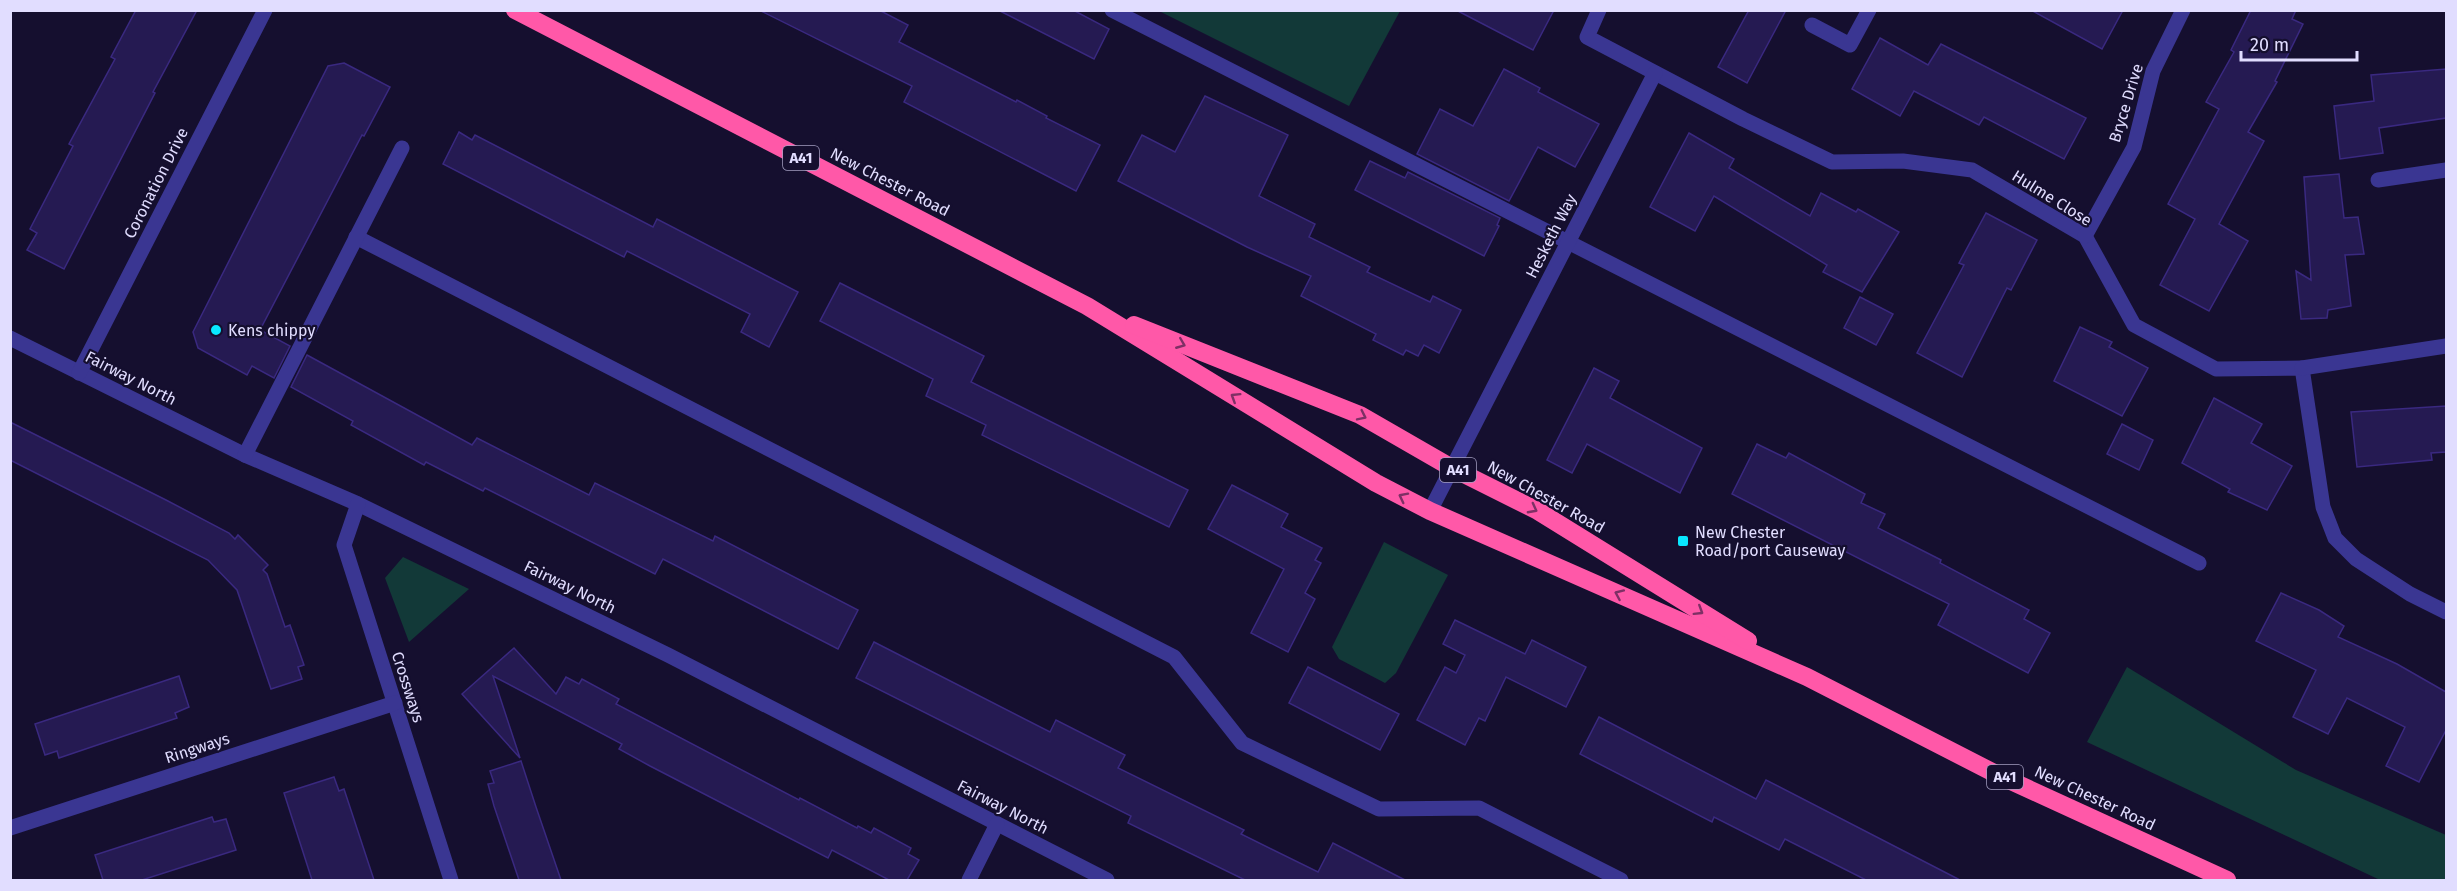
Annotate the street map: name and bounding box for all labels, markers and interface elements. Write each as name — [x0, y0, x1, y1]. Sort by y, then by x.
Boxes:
scale bar — [2241, 24, 2356, 62]
text: 20 m — [2250, 34, 2289, 56]
street label: Bryce Drive — [2105, 61, 2147, 145]
street label: Coronation Drive — [120, 124, 192, 242]
street label: New Chester Road — [827, 144, 953, 220]
road number: A41 — [783, 146, 819, 170]
street label: Hulme Close — [2009, 166, 2095, 230]
street label: Hesketh Way — [1522, 190, 1580, 281]
place label: Kens chippy — [228, 321, 315, 340]
marker: Kens chippy — [209, 323, 223, 337]
one-way arrow — [1175, 336, 1186, 349]
street label: Fairway North — [82, 347, 180, 409]
one-way arrow — [1231, 393, 1241, 405]
one-way arrow — [1355, 409, 1366, 421]
street label: New Chester Road — [1484, 457, 1608, 537]
road number: A41 — [1440, 458, 1476, 482]
one-way arrow — [1398, 493, 1409, 504]
one-way arrow — [1527, 502, 1537, 513]
place label: New Chester Road/port Causeway — [1695, 523, 1846, 560]
marker: New Chester Road/port Causeway — [1676, 534, 1690, 548]
street label: Fairway North — [521, 557, 619, 617]
one-way arrow — [1614, 589, 1625, 601]
one-way arrow — [1693, 603, 1703, 615]
street label: Crossways — [388, 649, 428, 725]
street label: Ringways — [162, 729, 232, 767]
street label: New Chester Road — [2031, 762, 2159, 834]
road number: A41 — [1987, 765, 2023, 789]
street label: Fairway North — [954, 776, 1052, 838]

